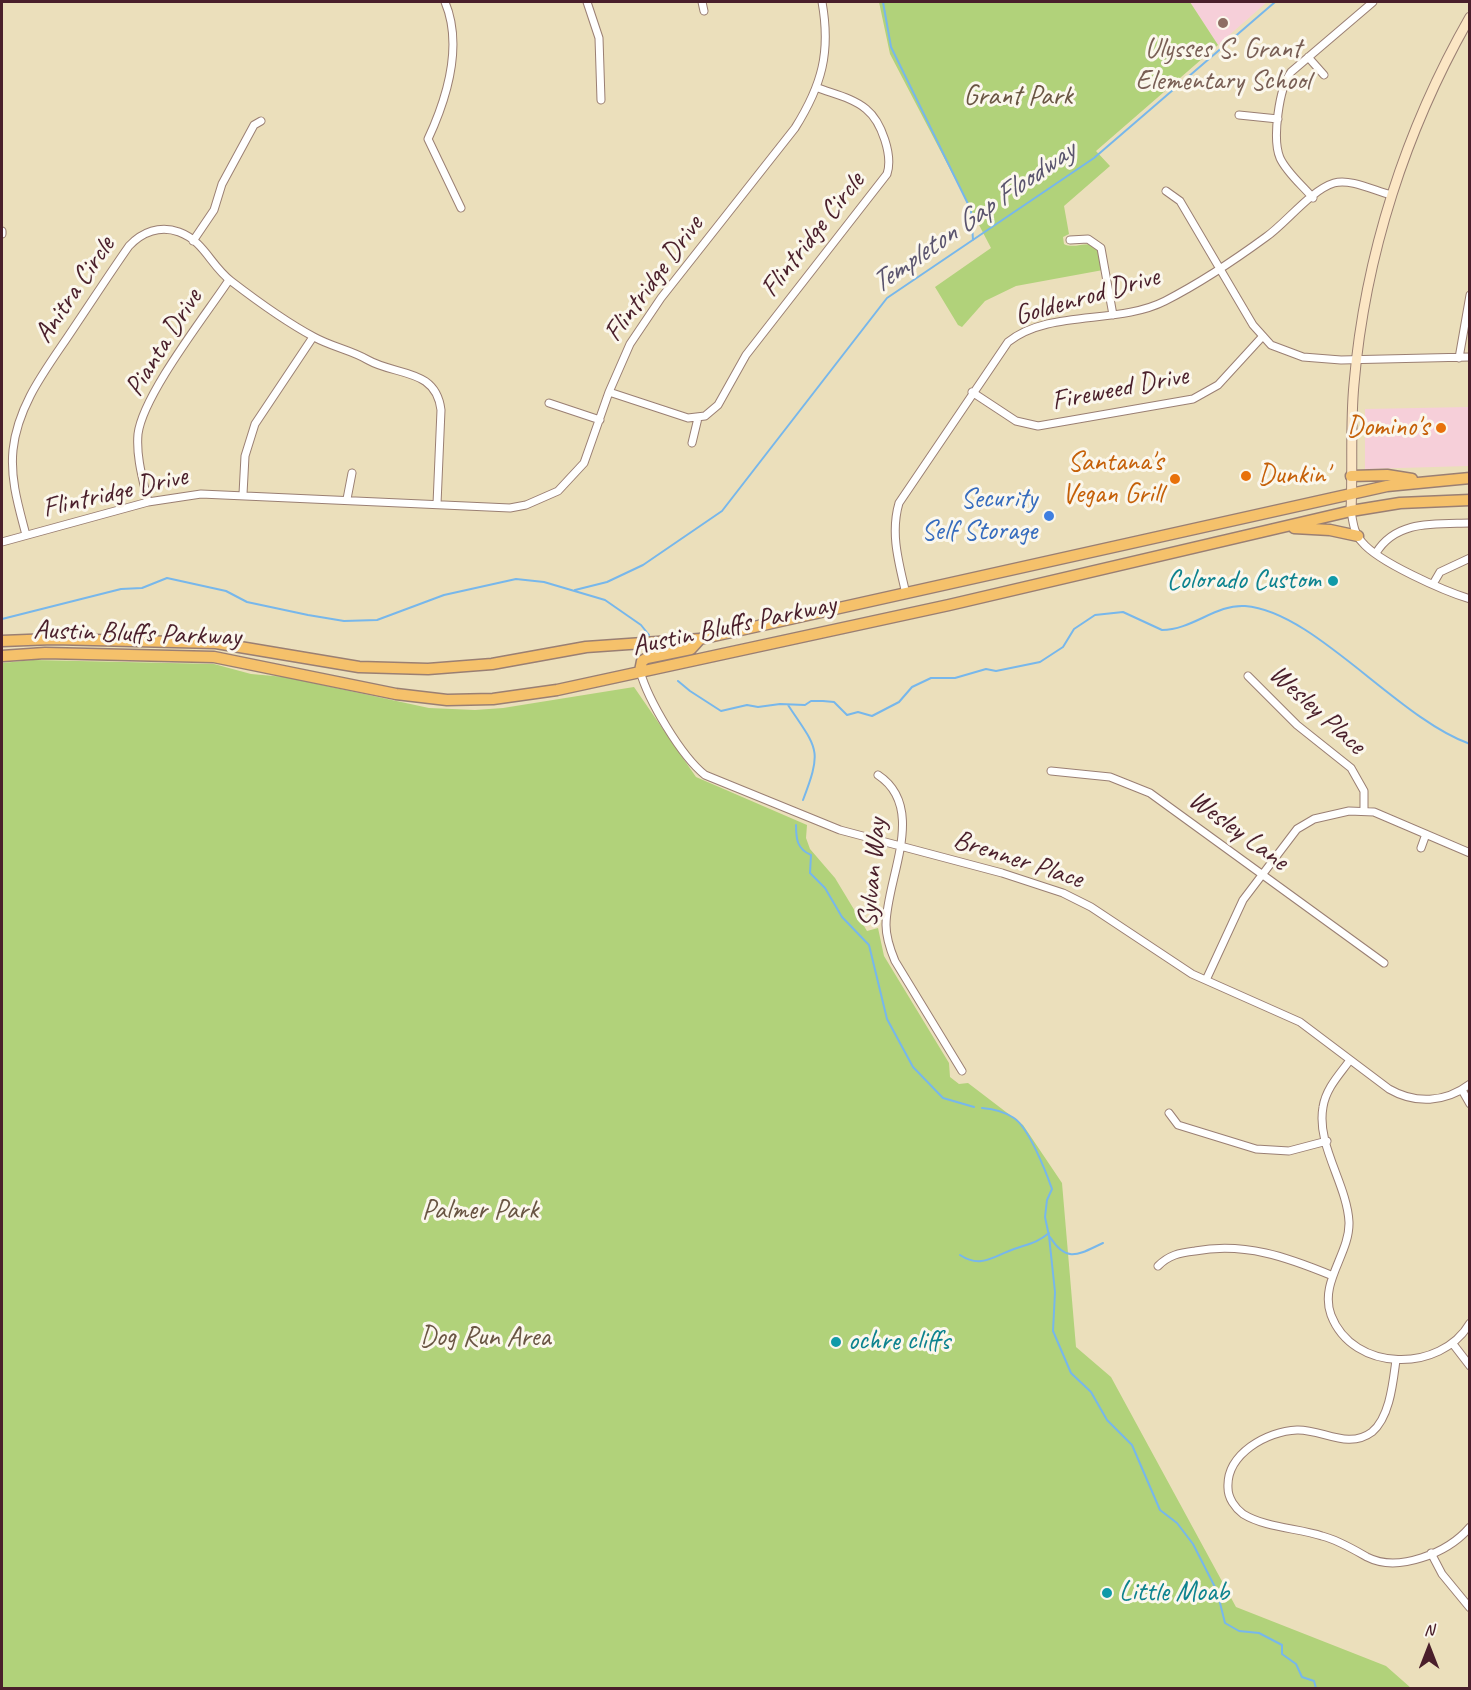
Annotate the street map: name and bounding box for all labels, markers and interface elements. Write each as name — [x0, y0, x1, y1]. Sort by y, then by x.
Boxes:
marker: Ulysses S. Grant Elementary School — [1216, 16, 1230, 30]
place label: Ulysses S. Grant Elementary School — [1136, 33, 1310, 99]
park label: Grant Park — [964, 80, 1072, 114]
water label: Templeton Gap Floodway — [864, 134, 1082, 302]
street label: Flintridge Circle — [754, 166, 872, 304]
street label: Flintridge Drive — [597, 209, 711, 349]
street label: Anitra Circle — [27, 230, 123, 350]
street label: Goldenrod Drive — [1011, 260, 1163, 334]
street label: Pianta Drive — [118, 283, 210, 403]
street label: Fireweed Drive — [1049, 359, 1191, 419]
place label: Domino's — [1346, 411, 1429, 445]
marker: Domino's — [1434, 421, 1448, 435]
place label: Santana's Vegan Grill — [1062, 446, 1163, 512]
place label: Dunkin' — [1258, 459, 1328, 493]
street label: Flintridge Drive — [39, 460, 191, 526]
marker: Dunkin' — [1239, 469, 1253, 483]
marker: Santana's Vegan Grill — [1168, 472, 1182, 486]
place label: Security Self Storage — [921, 483, 1037, 549]
marker: Security Self Storage — [1042, 509, 1056, 523]
place label: Colorado Custom — [1166, 564, 1321, 598]
marker: Colorado Custom — [1326, 574, 1340, 588]
street label: Austin Bluffs Parkway — [629, 588, 839, 664]
street label: Austin Bluffs Parkway — [33, 614, 241, 654]
street label: Wesley Place — [1262, 658, 1372, 762]
street label: Wesley Lane — [1182, 784, 1294, 878]
street label: Sylvan Way — [851, 817, 895, 929]
street label: Brenner Place — [949, 823, 1087, 897]
park label: Palmer Park — [422, 1194, 538, 1228]
park label: Dog Run Area — [419, 1321, 551, 1355]
place label: ochre cliffs — [848, 1325, 950, 1359]
marker: ochre cliffs — [829, 1335, 843, 1349]
place label: Little Moab — [1119, 1576, 1229, 1610]
marker: Little Moab — [1100, 1586, 1114, 1600]
north arrow — [1399, 1618, 1459, 1678]
text: N — [1424, 1620, 1434, 1640]

